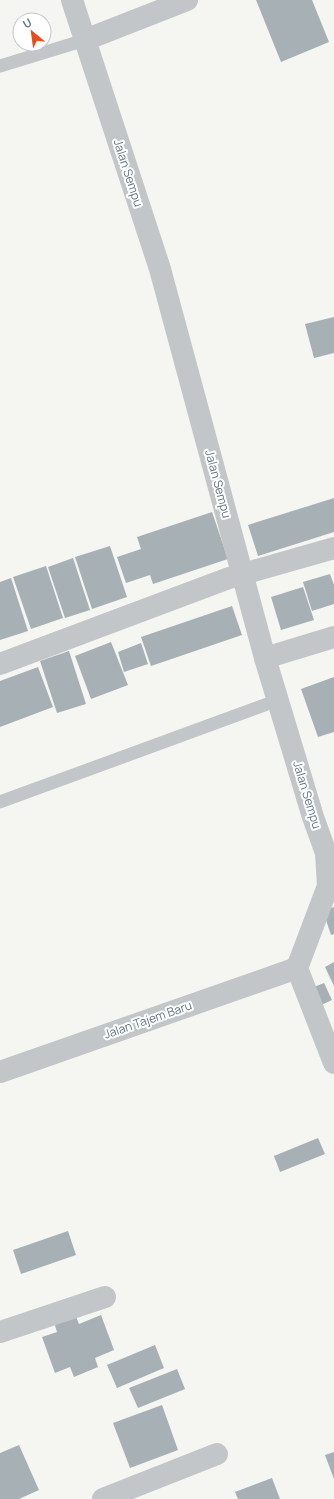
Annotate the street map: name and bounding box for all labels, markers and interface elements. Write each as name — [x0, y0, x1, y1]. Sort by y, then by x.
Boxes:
north arrow — [12, 12, 52, 52]
text: U — [20, 14, 34, 31]
street label: Jalan Sempu — [110, 137, 147, 209]
street label: Jalan Sempu — [201, 448, 236, 520]
street label: Jalan Sempu — [289, 759, 326, 831]
street label: Jalan Tajem Baru — [102, 996, 194, 1043]

